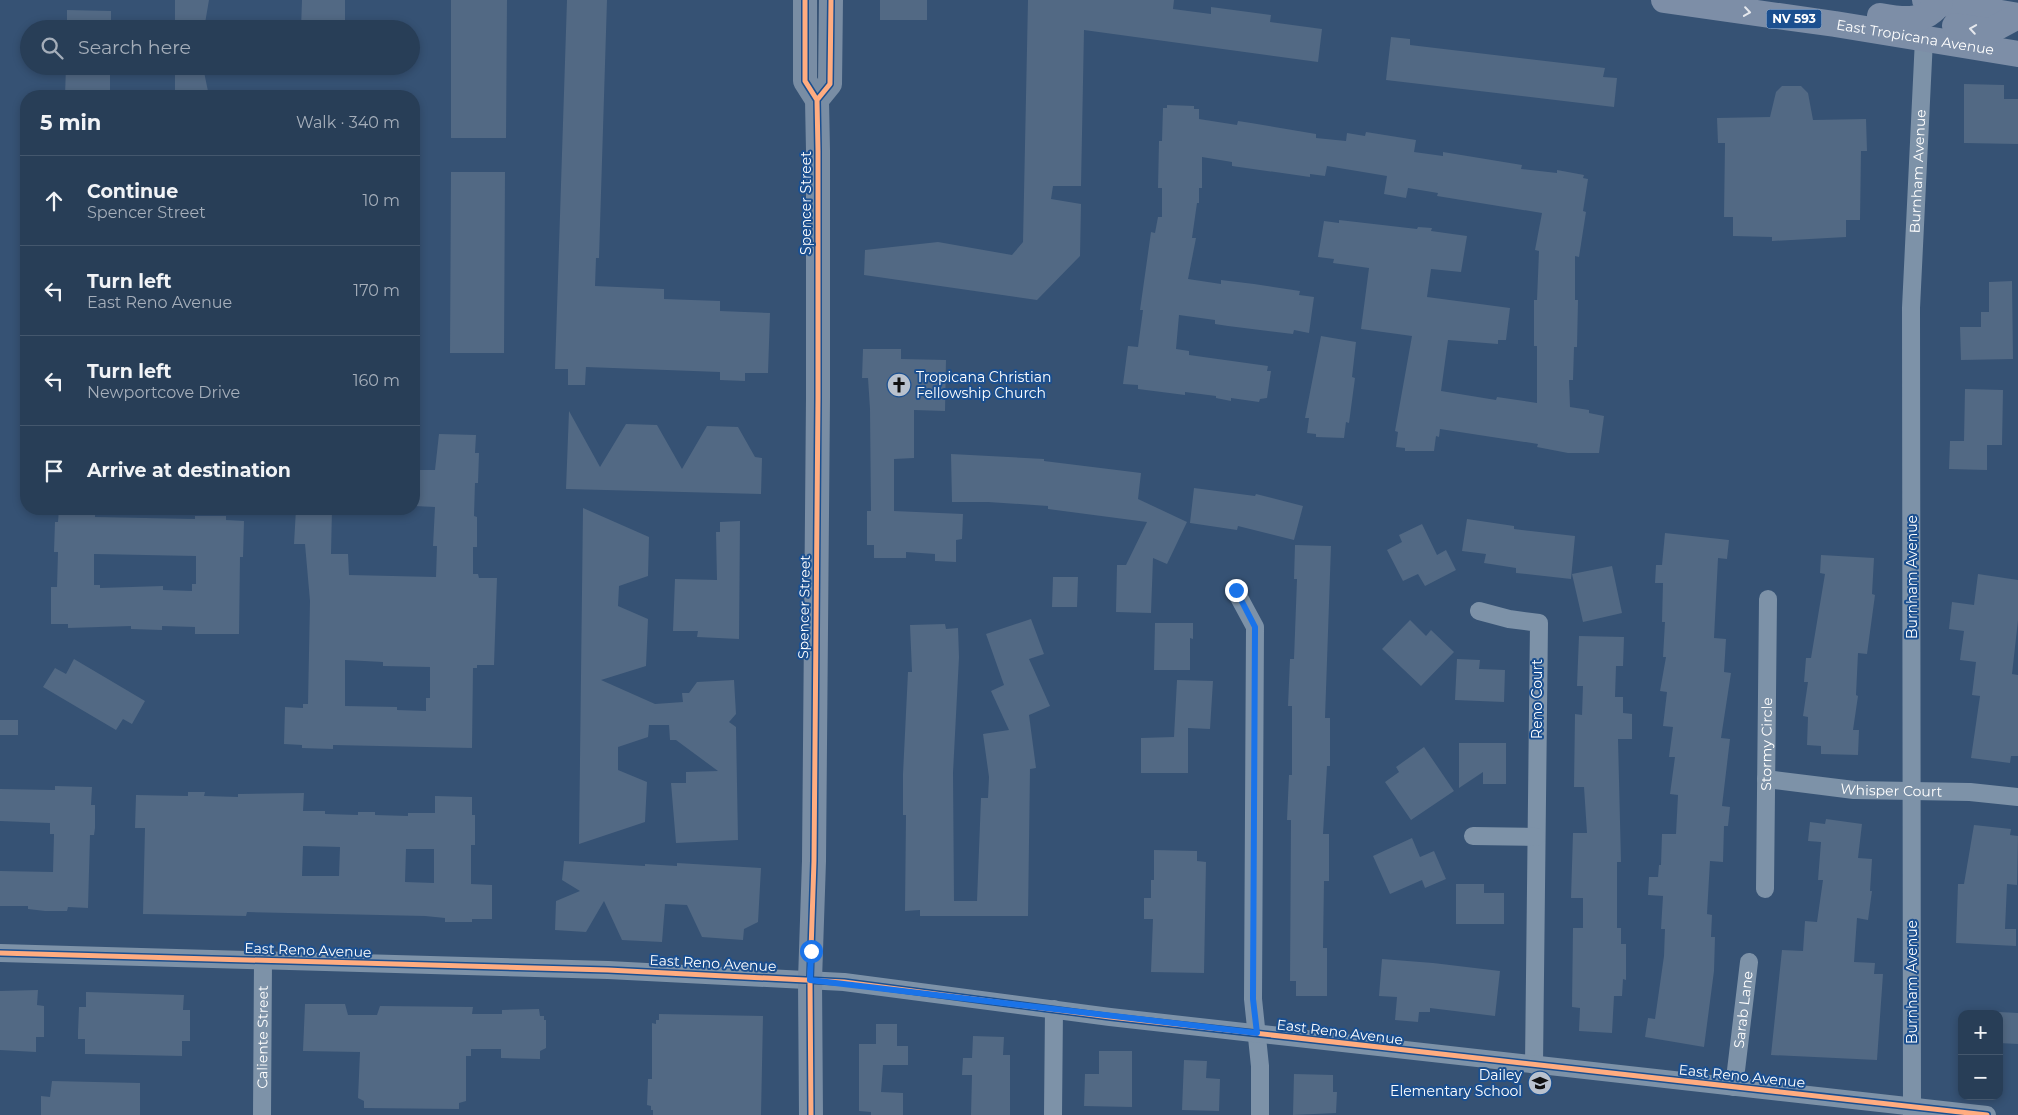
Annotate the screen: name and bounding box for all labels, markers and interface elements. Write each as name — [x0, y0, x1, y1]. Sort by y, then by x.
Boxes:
one-way arrow — [1743, 6, 1751, 17]
road number: NV 593 — [1766, 10, 1822, 28]
street label: East Tropicana Avenue — [1835, 15, 1995, 59]
search box — [20, 20, 420, 75]
one-way arrow — [1969, 24, 1977, 34]
icon: search — [38, 34, 66, 62]
text: Search here — [78, 36, 191, 59]
street label: Burnham Avenue — [1906, 109, 1930, 234]
text: 5 min — [40, 110, 101, 135]
text: Walk · 340 m — [296, 113, 400, 132]
street label: Spencer Street — [797, 151, 815, 255]
text: Continue — [87, 180, 178, 203]
icon: ahead — [40, 187, 68, 215]
text: 10 m — [362, 191, 400, 210]
text: Spencer Street — [87, 203, 206, 222]
text: Turn left — [87, 270, 172, 293]
icon: left — [40, 277, 68, 305]
text: 170 m — [353, 281, 400, 300]
text: East Reno Avenue — [87, 293, 232, 312]
text: Turn left — [87, 360, 172, 383]
icon: left — [40, 367, 68, 395]
place label: Tropicana Christian Fellowship Church — [916, 368, 1052, 402]
text: 160 m — [353, 371, 400, 390]
church icon: Tropicana Christian Fellowship Church — [886, 372, 912, 398]
text: Newportcove Drive — [87, 383, 240, 402]
icon: arrive — [40, 457, 68, 485]
text: Arrive at destination — [87, 459, 291, 482]
street label: Burnham Avenue — [1903, 515, 1921, 639]
street label: Spencer Street — [794, 555, 814, 659]
route end — [1225, 579, 1248, 602]
street label: Reno Court — [1528, 659, 1546, 739]
street label: Stormy Circle — [1757, 697, 1776, 791]
street label: Whisper Court — [1839, 779, 1943, 801]
street label: Burnham Avenue — [1903, 920, 1921, 1044]
street label: East Reno Avenue — [244, 939, 372, 961]
route start — [800, 940, 823, 963]
street label: East Reno Avenue — [649, 951, 777, 975]
street label: Sarab Lane — [1730, 970, 1757, 1049]
street label: Caliente Street — [253, 985, 272, 1089]
map controls — [1958, 1010, 2003, 1100]
button: + — [1958, 1010, 2003, 1055]
street label: East Reno Avenue — [1276, 1015, 1404, 1049]
button: − — [1958, 1055, 2003, 1100]
street label: East Reno Avenue — [1678, 1060, 1806, 1092]
place label: Dailey Elementary School — [1390, 1066, 1522, 1100]
school or university icon: Dailey Elementary School — [1527, 1070, 1553, 1096]

